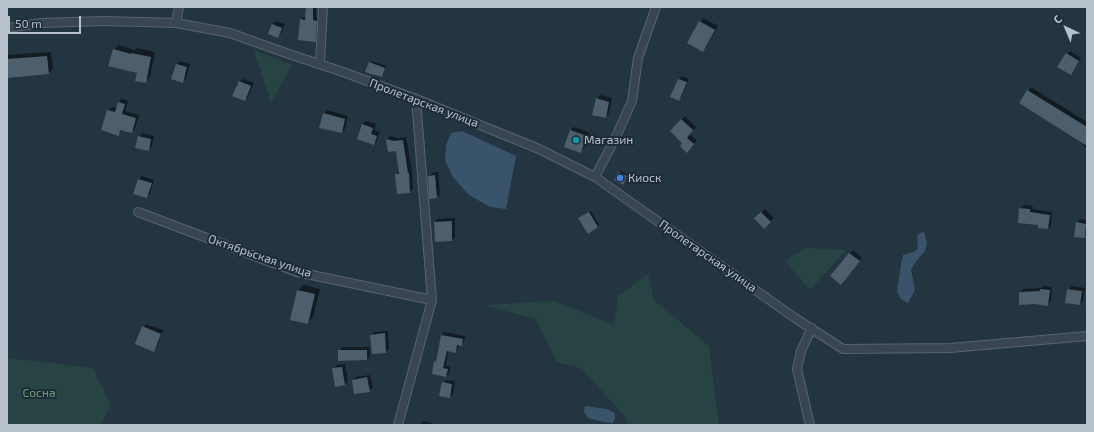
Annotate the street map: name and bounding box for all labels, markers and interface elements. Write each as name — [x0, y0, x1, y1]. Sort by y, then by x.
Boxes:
scale bar — [10, 8, 83, 34]
north arrow — [1046, 8, 1086, 48]
text: С — [1050, 12, 1064, 26]
text: 50 m — [15, 16, 42, 30]
street label: Пролетарская улица — [367, 76, 481, 130]
place label: Магазин — [584, 133, 633, 147]
marker: Магазин — [571, 135, 581, 145]
place label: Киоск — [628, 171, 661, 185]
marker: Киоск — [615, 173, 625, 183]
street label: Пролетарская улица — [656, 217, 760, 295]
street label: Октябрьская улица — [206, 232, 314, 280]
park label: Сосна — [22, 386, 56, 400]

